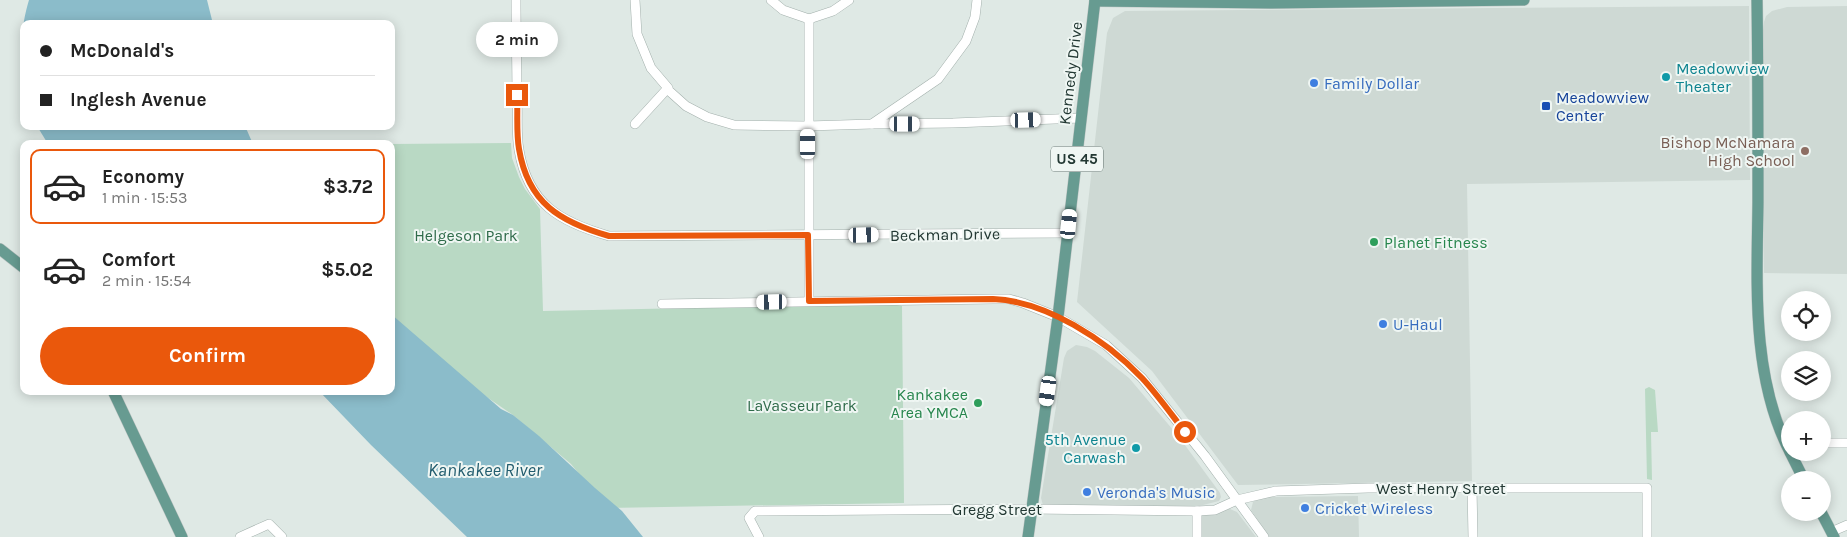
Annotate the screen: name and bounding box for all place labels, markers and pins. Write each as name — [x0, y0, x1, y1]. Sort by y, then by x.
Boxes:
place label: Meadowview Theater — [1676, 59, 1769, 96]
marker: Meadowview Theater — [1660, 71, 1672, 83]
place label: Family Dollar — [1324, 74, 1419, 93]
marker: Family Dollar — [1308, 77, 1320, 89]
place label: Meadowview Center — [1556, 88, 1649, 125]
marker: Meadowview Center — [1540, 100, 1552, 112]
place label: Bishop McNamara High School — [1660, 133, 1795, 170]
marker: Bishop McNamara High School — [1799, 145, 1811, 157]
place label: Planet Fitness — [1384, 233, 1488, 252]
marker: Planet Fitness — [1368, 236, 1380, 248]
place label: U-Haul — [1393, 315, 1443, 334]
marker: U-Haul — [1377, 318, 1389, 330]
place label: Kankakee Area YMCA — [891, 385, 968, 422]
marker: Kankakee Area YMCA — [972, 397, 984, 409]
place label: 5th Avenue Carwash — [1045, 430, 1126, 467]
marker: 5th Avenue Carwash — [1130, 442, 1142, 454]
place label: Veronda's Music — [1097, 483, 1215, 502]
marker: Veronda's Music — [1081, 486, 1093, 498]
place label: Cricket Wireless — [1315, 499, 1433, 518]
marker: Cricket Wireless — [1299, 502, 1311, 514]

